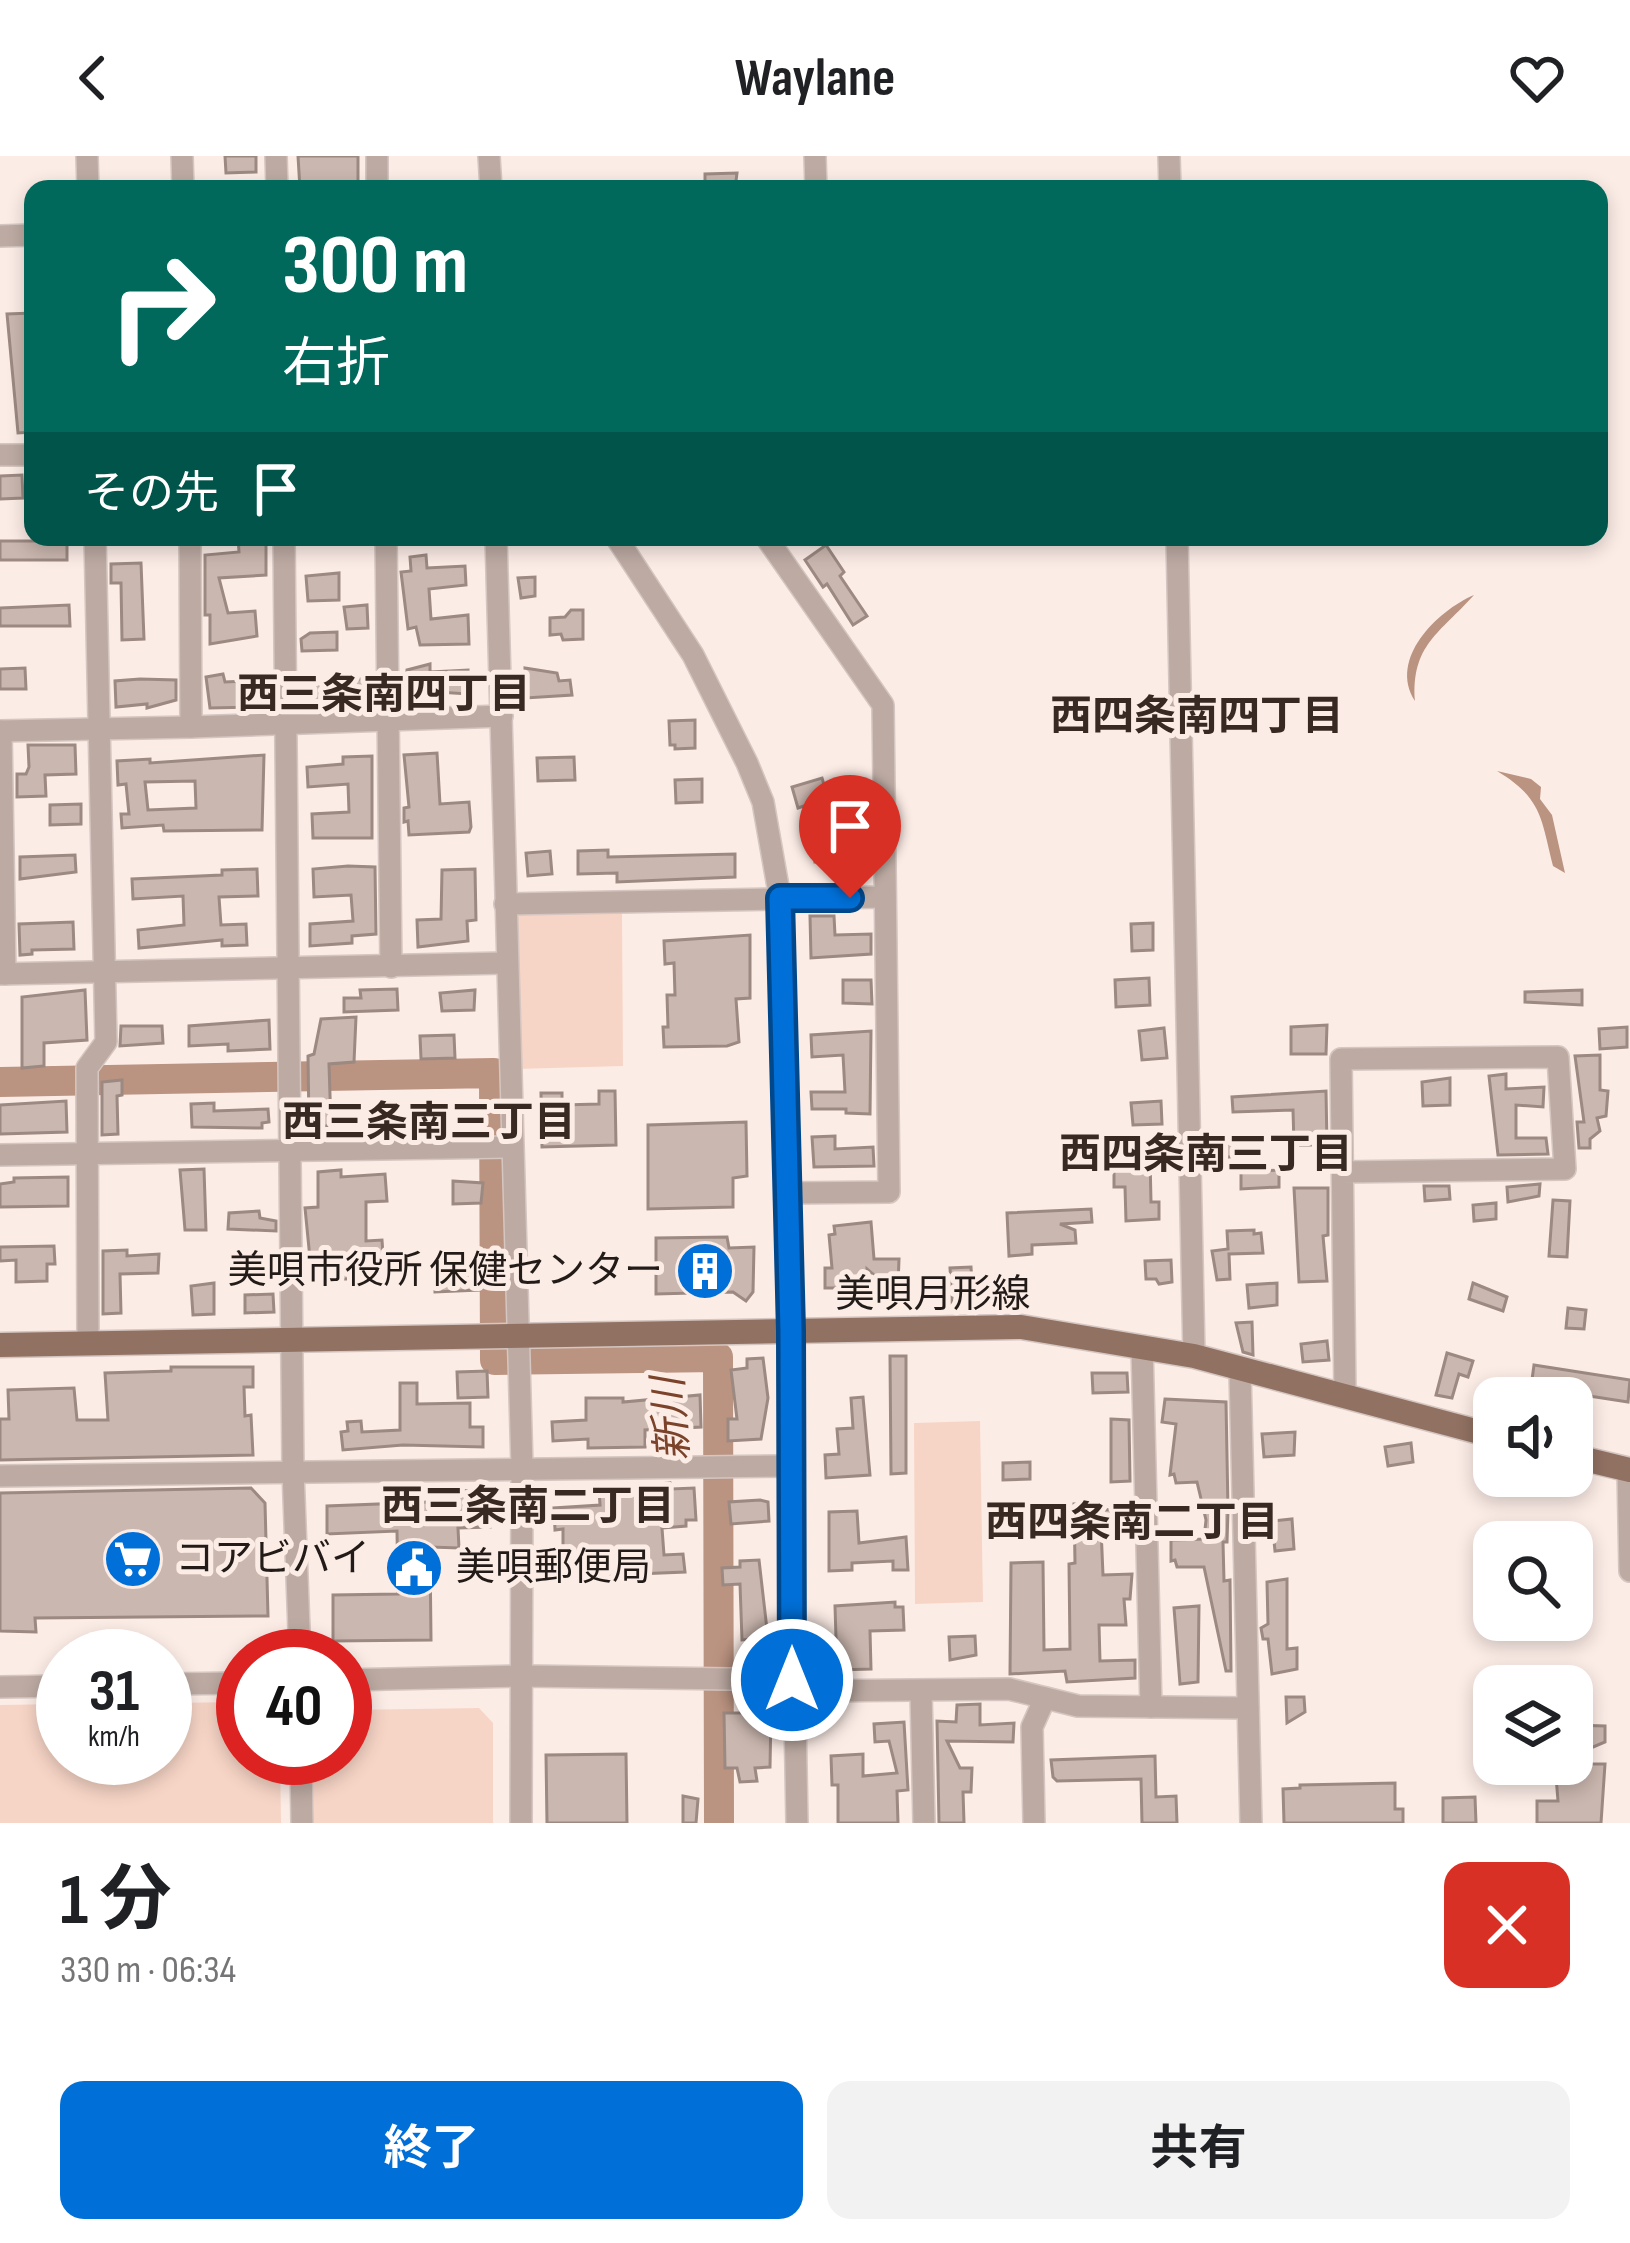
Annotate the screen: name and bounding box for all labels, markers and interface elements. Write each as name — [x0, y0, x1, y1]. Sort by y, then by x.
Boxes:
icon: back — [60, 45, 126, 111]
icon: heart — [1504, 45, 1570, 111]
text: Waylane — [735, 46, 895, 111]
text: 300 m — [282, 216, 468, 317]
icon: right — [84, 228, 240, 384]
text: 右折 — [282, 332, 390, 397]
icon: arrive — [243, 456, 309, 522]
text: その先 — [84, 467, 219, 522]
district label: 西三条南四丁目 — [237, 670, 531, 721]
district label: 西四条南四丁目 — [1050, 692, 1344, 743]
pin — [799, 775, 901, 898]
icon: arrive — [817, 793, 883, 859]
district label: 西三条南三丁目 — [282, 1098, 576, 1149]
district label: 西四条南三丁目 — [1059, 1130, 1353, 1181]
building icon: 美唄市役所 保健センター — [674, 1240, 736, 1302]
place label: 美唄市役所 保健センター — [228, 1248, 663, 1295]
street label: 美唄月形線 — [835, 1272, 1031, 1319]
water label: 新川 — [643, 1371, 700, 1463]
map controls — [1473, 1377, 1593, 1785]
button: sound — [1473, 1377, 1593, 1497]
district label: 西三条南二丁目 — [381, 1482, 675, 1533]
district label: 西四条南二丁目 — [985, 1498, 1279, 1549]
button: search — [1473, 1521, 1593, 1641]
supermarket icon: コアビバイ — [102, 1528, 164, 1590]
place label: コアビバイ — [175, 1536, 370, 1583]
public building icon: 美唄郵便局 — [383, 1537, 445, 1599]
place label: 美唄郵便局 — [456, 1545, 651, 1592]
position arrow — [729, 1617, 855, 1743]
speed limit sign: 40 — [216, 1629, 372, 1785]
text: 31 — [89, 1656, 139, 1728]
button: layers — [1473, 1665, 1593, 1785]
text: km/h — [88, 1719, 140, 1755]
text: 1 分 — [60, 1858, 171, 1945]
button: close — [1444, 1862, 1570, 1988]
text: 330 m · 06:34 — [60, 1947, 236, 1994]
button: 終了 — [60, 2081, 803, 2219]
button: 共有 — [827, 2081, 1570, 2219]

